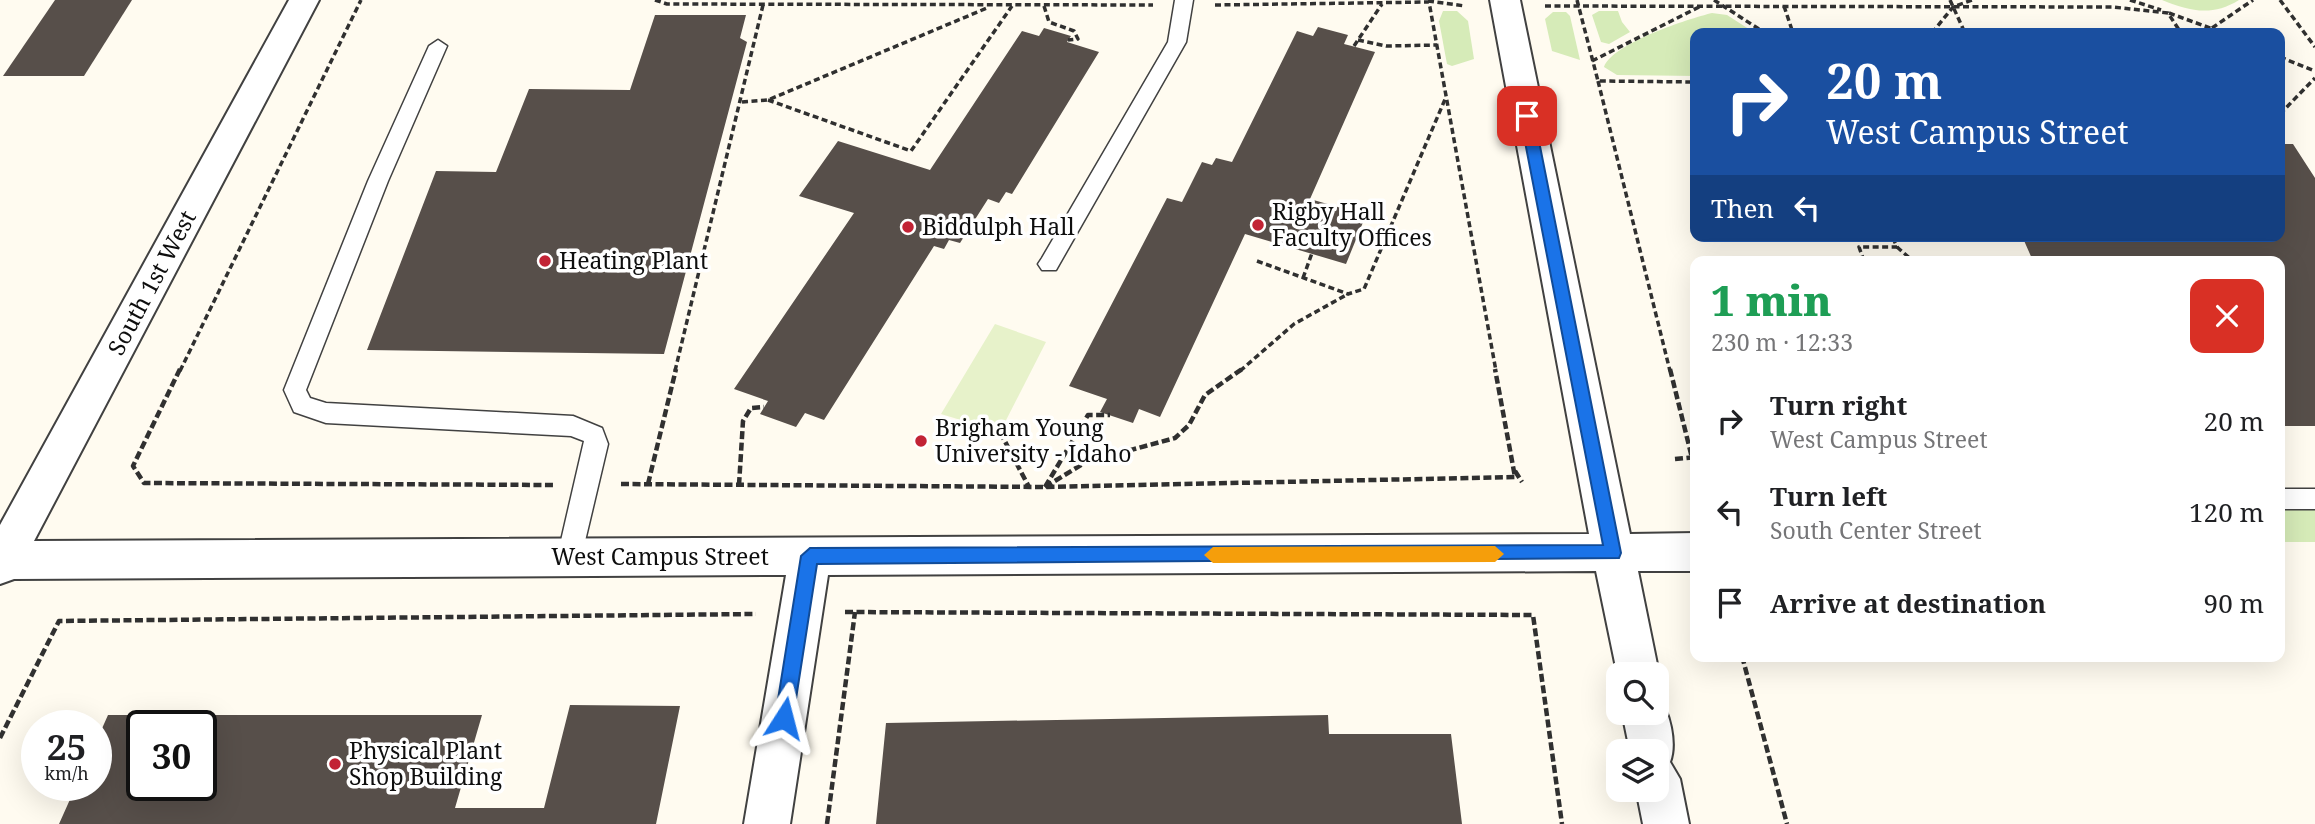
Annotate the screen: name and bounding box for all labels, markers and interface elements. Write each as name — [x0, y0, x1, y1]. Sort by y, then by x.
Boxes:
text: 20 m — [1826, 47, 1942, 113]
icon: right — [1711, 56, 1802, 147]
pin — [1497, 86, 1557, 146]
icon: arrive — [1508, 97, 1546, 135]
text: West Campus Street — [1826, 110, 2129, 153]
icon: left — [1788, 189, 1826, 227]
text: Then — [1711, 190, 1774, 226]
place label: Rigby Hall Faculty Offices — [1272, 195, 1432, 253]
street label: South 1st West — [99, 204, 203, 361]
place label: Biddulph Hall — [922, 210, 1075, 242]
marker: Rigby Hall Faculty Offices — [1250, 217, 1266, 233]
marker: Biddulph Hall — [900, 219, 916, 235]
place label: Heating Plant — [559, 244, 708, 276]
marker: Heating Plant — [537, 253, 553, 269]
text: 1 min — [1711, 271, 1832, 328]
button: close — [2190, 279, 2264, 353]
text: 230 m · 12:33 — [1711, 326, 1853, 358]
text: Turn right — [1770, 387, 1907, 423]
icon: right — [1711, 402, 1749, 440]
text: 20 m — [2204, 403, 2264, 439]
place label: Brigham Young University - Idaho — [935, 411, 1131, 469]
text: West Campus Street — [1770, 423, 1988, 455]
marker: Brigham Young University - Idaho — [913, 433, 929, 449]
text: Turn left — [1770, 478, 1887, 514]
icon: left — [1711, 493, 1749, 531]
text: 120 m — [2189, 494, 2264, 530]
text: South Center Street — [1770, 514, 1982, 546]
street label: West Campus Street — [551, 540, 769, 572]
icon: arrive — [1711, 584, 1749, 622]
text: Arrive at destination — [1770, 585, 2046, 621]
text: 90 m — [2204, 585, 2264, 621]
map controls — [1606, 662, 1669, 802]
button: search — [1606, 662, 1669, 725]
position arrow — [747, 681, 821, 755]
speed limit sign: 30 — [126, 710, 217, 801]
text: 25 — [47, 723, 86, 770]
place label: Physical Plant Shop Building — [349, 734, 503, 792]
button: layers — [1606, 739, 1669, 802]
marker: Physical Plant Shop Building — [327, 756, 343, 772]
text: km/h — [44, 761, 89, 785]

